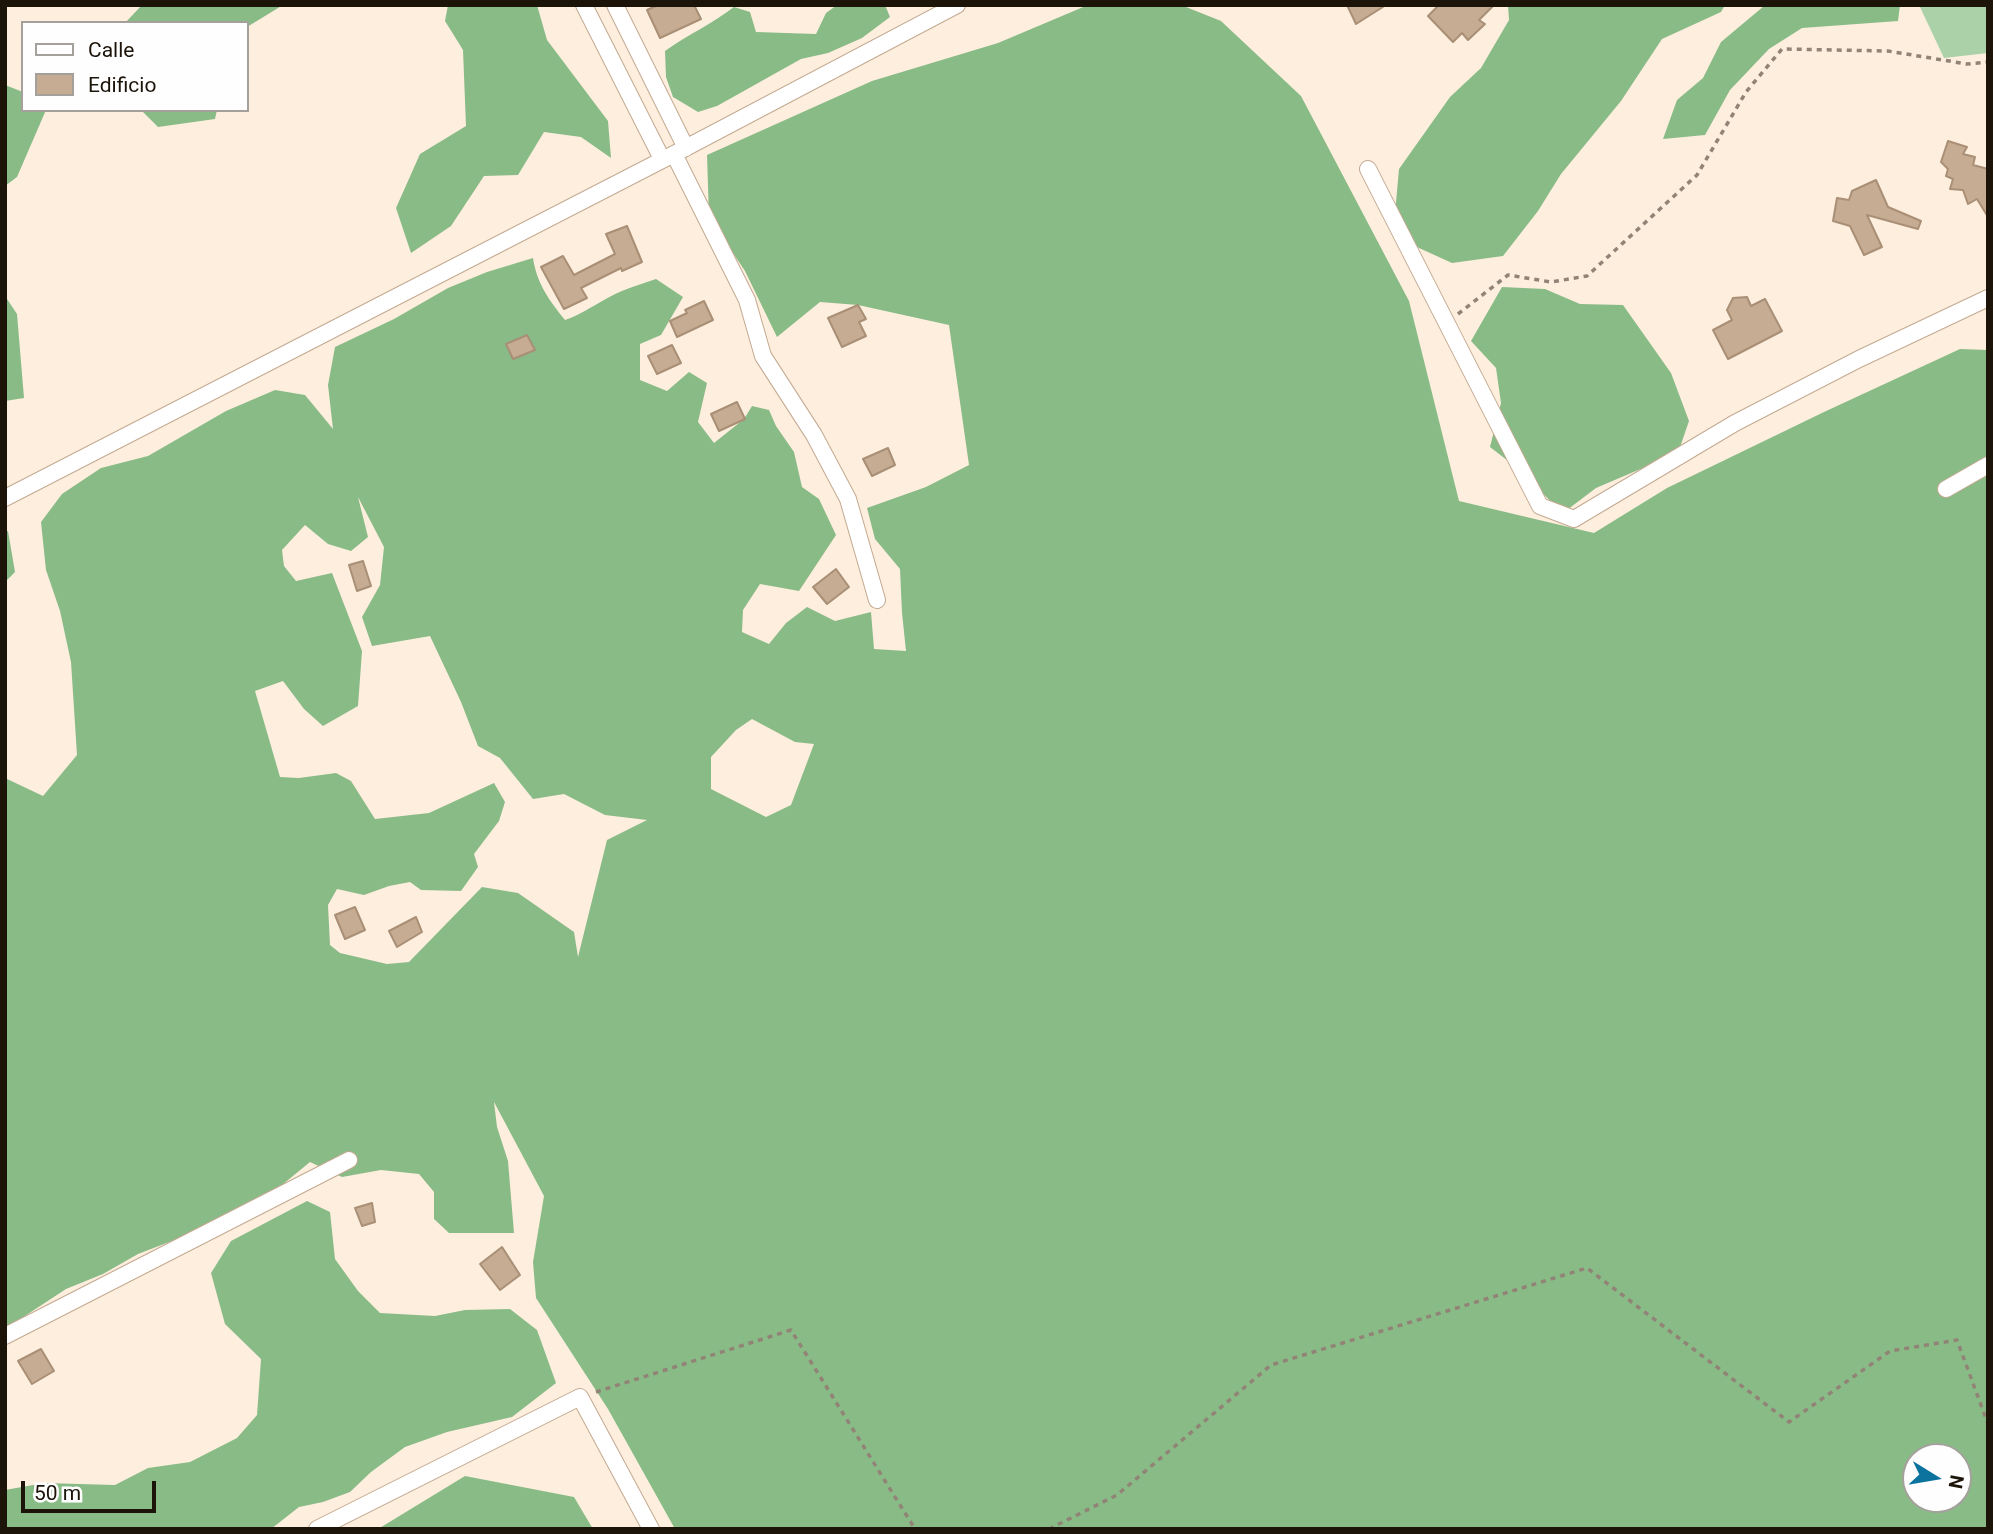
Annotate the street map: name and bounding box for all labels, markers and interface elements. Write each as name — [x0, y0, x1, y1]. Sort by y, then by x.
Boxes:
legend — [21, 21, 248, 112]
text: Calle — [88, 38, 134, 62]
text: Edificio — [88, 73, 156, 97]
north arrow — [1902, 1443, 1972, 1513]
scale bar — [24, 1468, 159, 1512]
text: N — [1944, 1473, 1969, 1490]
text: 50 m — [34, 1481, 81, 1505]

